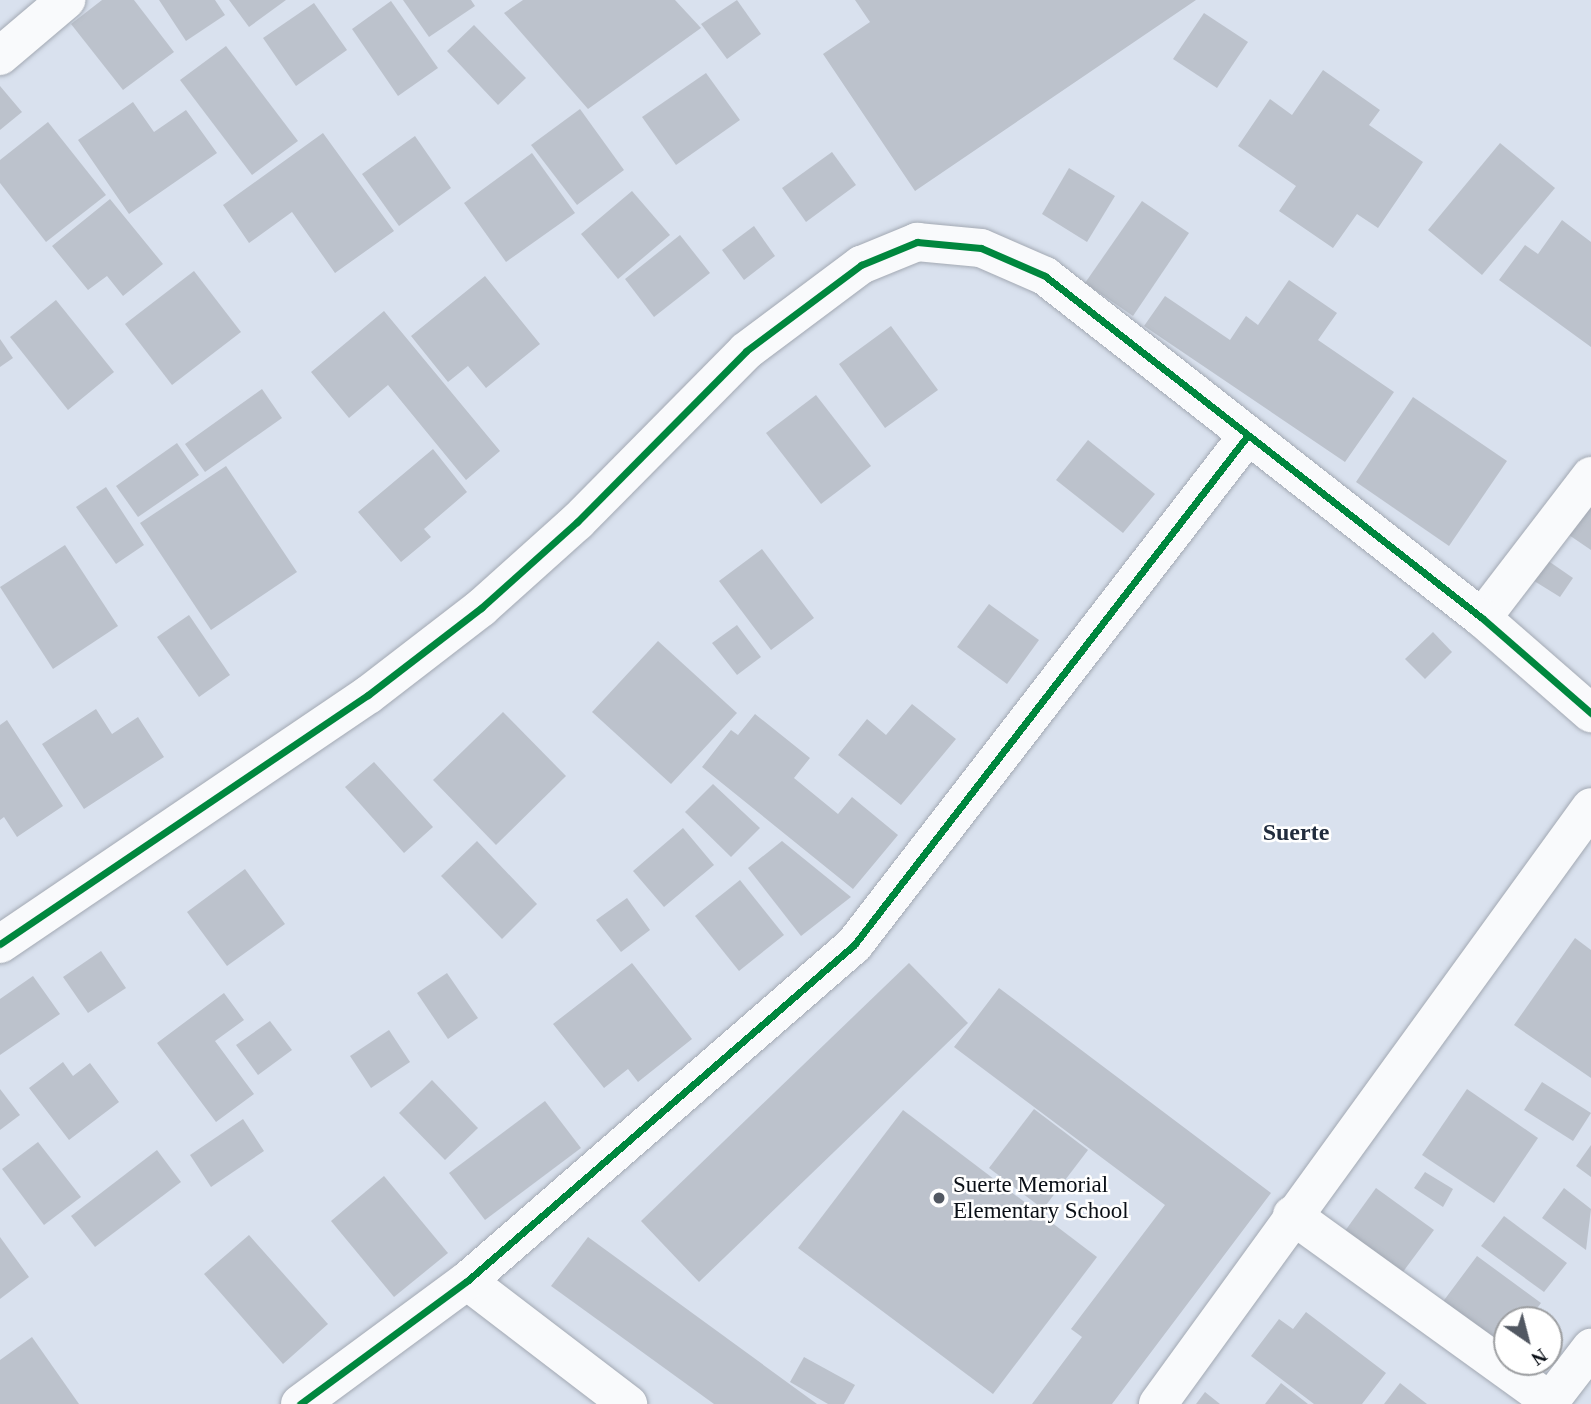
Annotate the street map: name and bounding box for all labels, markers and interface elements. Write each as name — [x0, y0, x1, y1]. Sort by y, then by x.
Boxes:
district label: Suerte — [1263, 819, 1329, 847]
place label: Suerte Memorial Elementary School — [953, 1171, 1129, 1225]
marker: Suerte Memorial Elementary School — [931, 1190, 947, 1206]
north arrow — [1493, 1306, 1563, 1376]
text: N — [1528, 1344, 1551, 1370]

